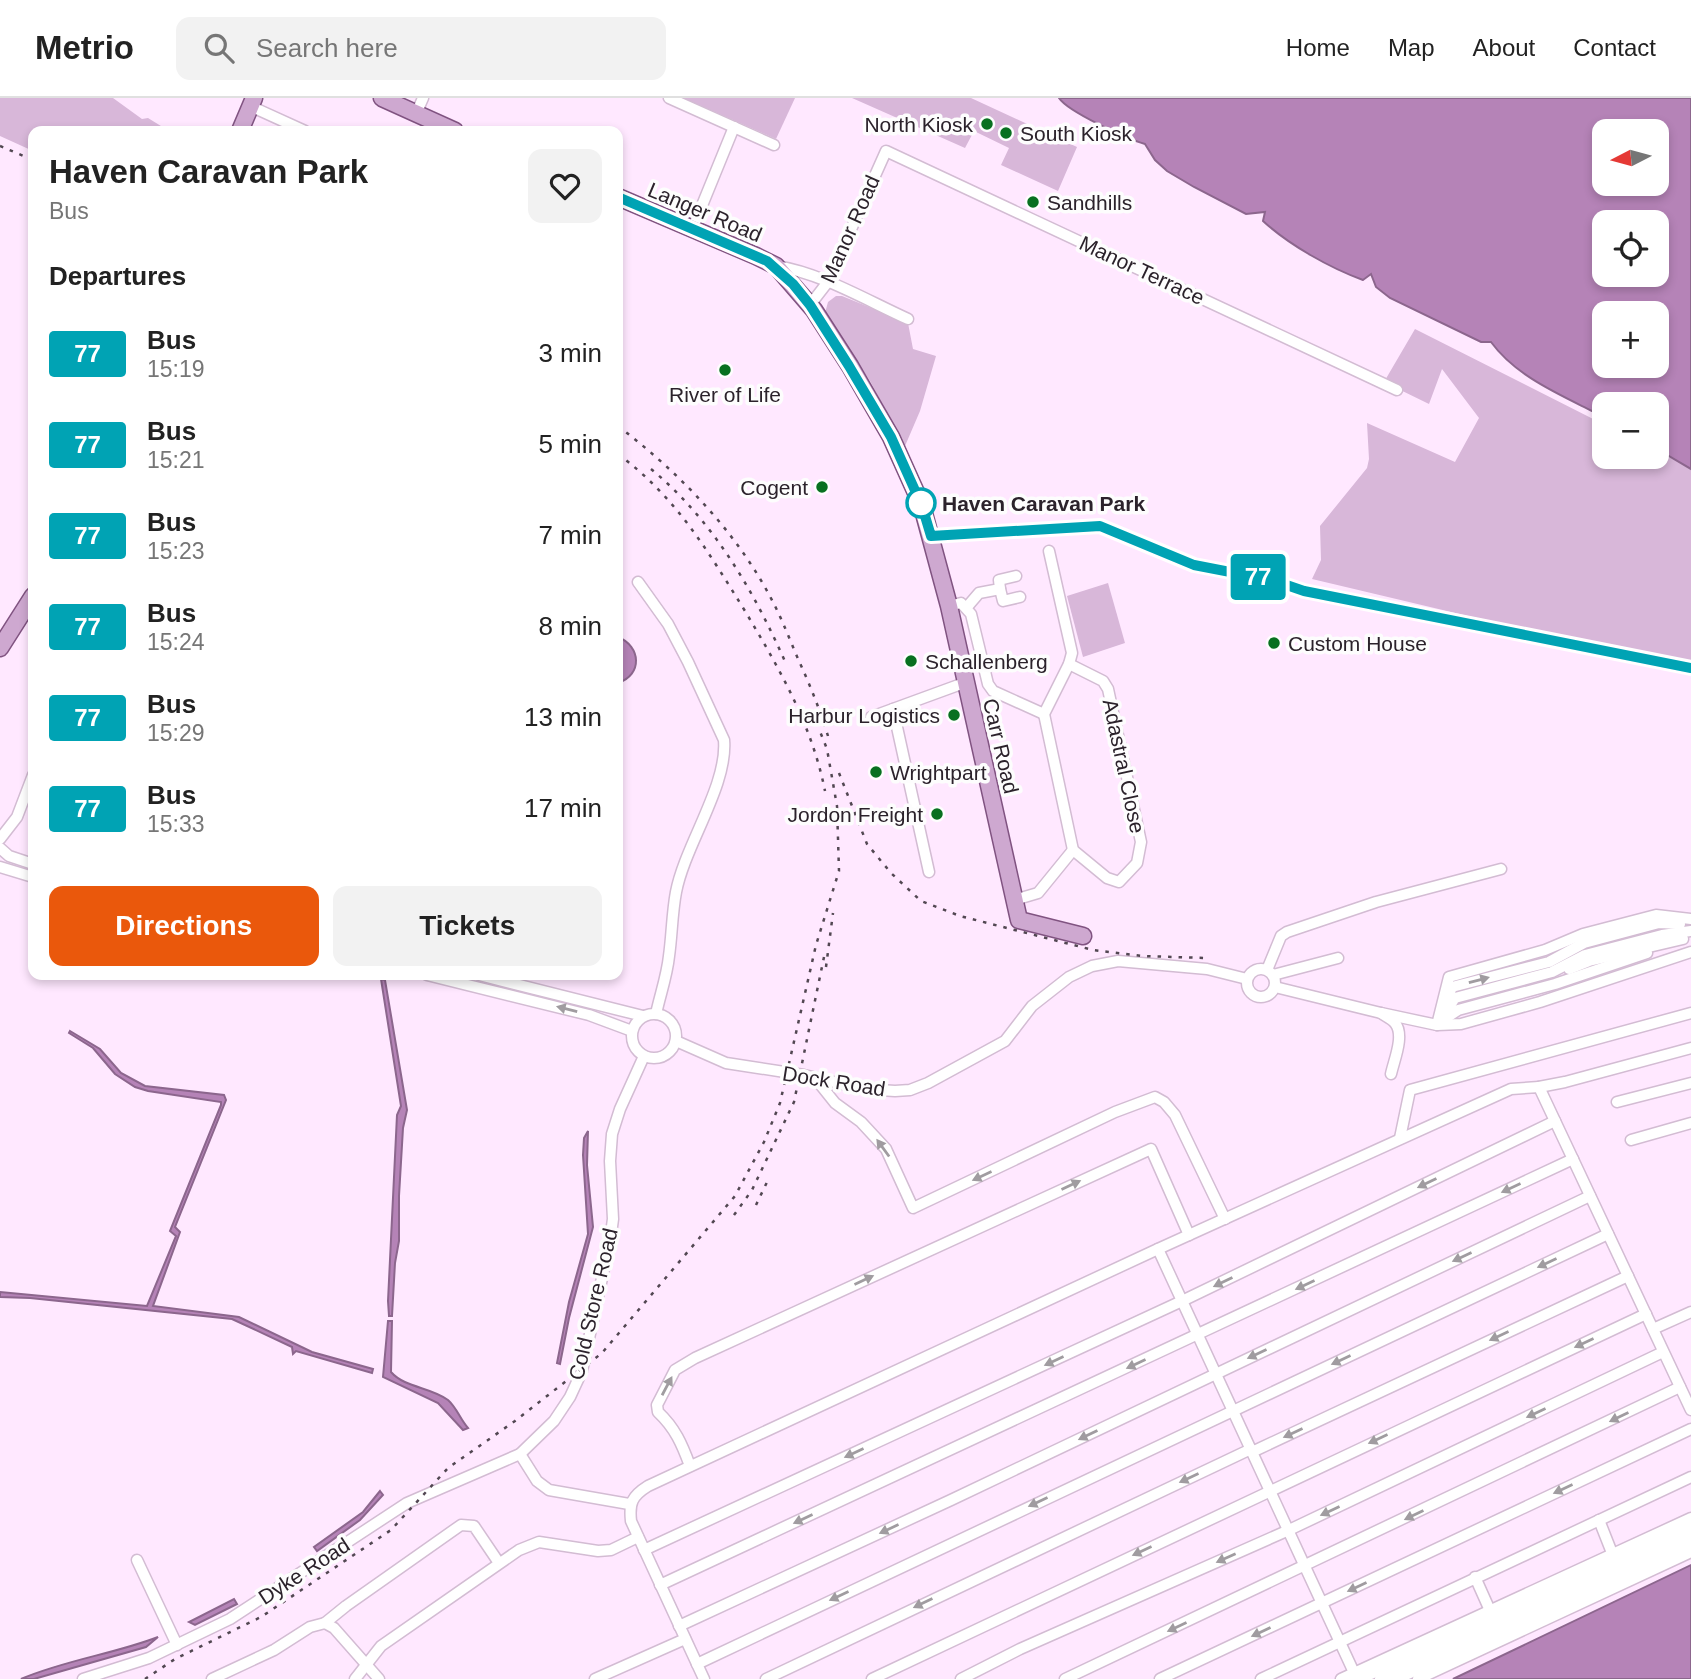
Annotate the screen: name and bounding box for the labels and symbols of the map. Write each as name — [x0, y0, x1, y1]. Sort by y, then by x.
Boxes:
place label: North Kiosk — [864, 113, 973, 136]
marker: North Kiosk — [979, 116, 995, 132]
north arrow — [1592, 119, 1670, 196]
place label: South Kiosk — [1020, 122, 1133, 145]
marker: South Kiosk — [998, 125, 1014, 141]
street label: Manor Road — [816, 172, 884, 286]
street label: Langer Road — [645, 178, 765, 246]
place label: Sandhills — [1047, 191, 1132, 214]
marker: Sandhills — [1025, 194, 1041, 210]
street label: Manor Terrace — [1076, 231, 1208, 309]
marker: River of Life — [717, 362, 733, 378]
place label: River of Life — [669, 383, 781, 406]
place label: Cogent — [740, 476, 808, 499]
marker: Cogent — [814, 479, 830, 495]
marker: Haven Caravan Park — [906, 488, 936, 518]
place label: Haven Caravan Park — [942, 492, 1145, 515]
line badge: 77 — [1226, 554, 1290, 600]
place label: Custom House — [1288, 632, 1427, 655]
marker: Custom House — [1266, 635, 1282, 651]
place label: Schallenberg — [925, 650, 1048, 673]
marker: Schallenberg — [903, 653, 919, 669]
street label: Carr Road — [979, 696, 1023, 796]
street label: Adastral Close — [1099, 697, 1149, 835]
place label: Harbur Logistics — [788, 704, 940, 727]
marker: Harbur Logistics — [946, 707, 962, 723]
place label: Wrightpart — [890, 761, 987, 784]
marker: Wrightpart — [868, 764, 884, 780]
place label: Jordon Freight — [788, 803, 923, 826]
marker: Jordon Freight — [929, 806, 945, 822]
one-way arrow — [1468, 974, 1490, 985]
one-way arrow — [556, 1003, 578, 1014]
street label: Dock Road — [781, 1062, 887, 1100]
one-way arrow — [876, 1138, 890, 1157]
one-way arrow — [972, 1170, 992, 1182]
one-way arrow — [1417, 1177, 1437, 1188]
one-way arrow — [1061, 1180, 1081, 1191]
one-way arrow — [1501, 1182, 1521, 1194]
street label: Cold Store Road — [564, 1226, 622, 1382]
one-way arrow — [1452, 1251, 1472, 1262]
one-way arrow — [1536, 1258, 1557, 1269]
one-way arrow — [854, 1274, 874, 1286]
one-way arrow — [1213, 1276, 1233, 1288]
one-way arrow — [1295, 1279, 1315, 1291]
one-way arrow — [1489, 1330, 1509, 1342]
one-way arrow — [1574, 1337, 1594, 1349]
one-way arrow — [1246, 1349, 1267, 1360]
one-way arrow — [1331, 1354, 1351, 1366]
one-way arrow — [1044, 1355, 1064, 1367]
one-way arrow — [1126, 1358, 1146, 1370]
one-way arrow — [660, 1376, 672, 1396]
one-way arrow — [1525, 1407, 1546, 1418]
one-way arrow — [1609, 1411, 1629, 1423]
one-way arrow — [1283, 1427, 1304, 1438]
one-way arrow — [1078, 1429, 1098, 1440]
one-way arrow — [1368, 1434, 1388, 1445]
one-way arrow — [843, 1448, 864, 1459]
one-way arrow — [1179, 1472, 1199, 1483]
one-way arrow — [1553, 1484, 1573, 1495]
one-way arrow — [1028, 1496, 1048, 1508]
one-way arrow — [1320, 1505, 1340, 1516]
one-way arrow — [1403, 1510, 1424, 1521]
one-way arrow — [793, 1513, 813, 1525]
one-way arrow — [879, 1523, 899, 1535]
street label: Dyke Road — [254, 1533, 354, 1609]
one-way arrow — [1132, 1545, 1152, 1556]
one-way arrow — [1216, 1552, 1236, 1564]
one-way arrow — [1347, 1582, 1368, 1593]
one-way arrow — [829, 1590, 849, 1602]
one-way arrow — [913, 1598, 933, 1609]
one-way arrow — [1167, 1621, 1187, 1633]
one-way arrow — [1251, 1626, 1271, 1638]

